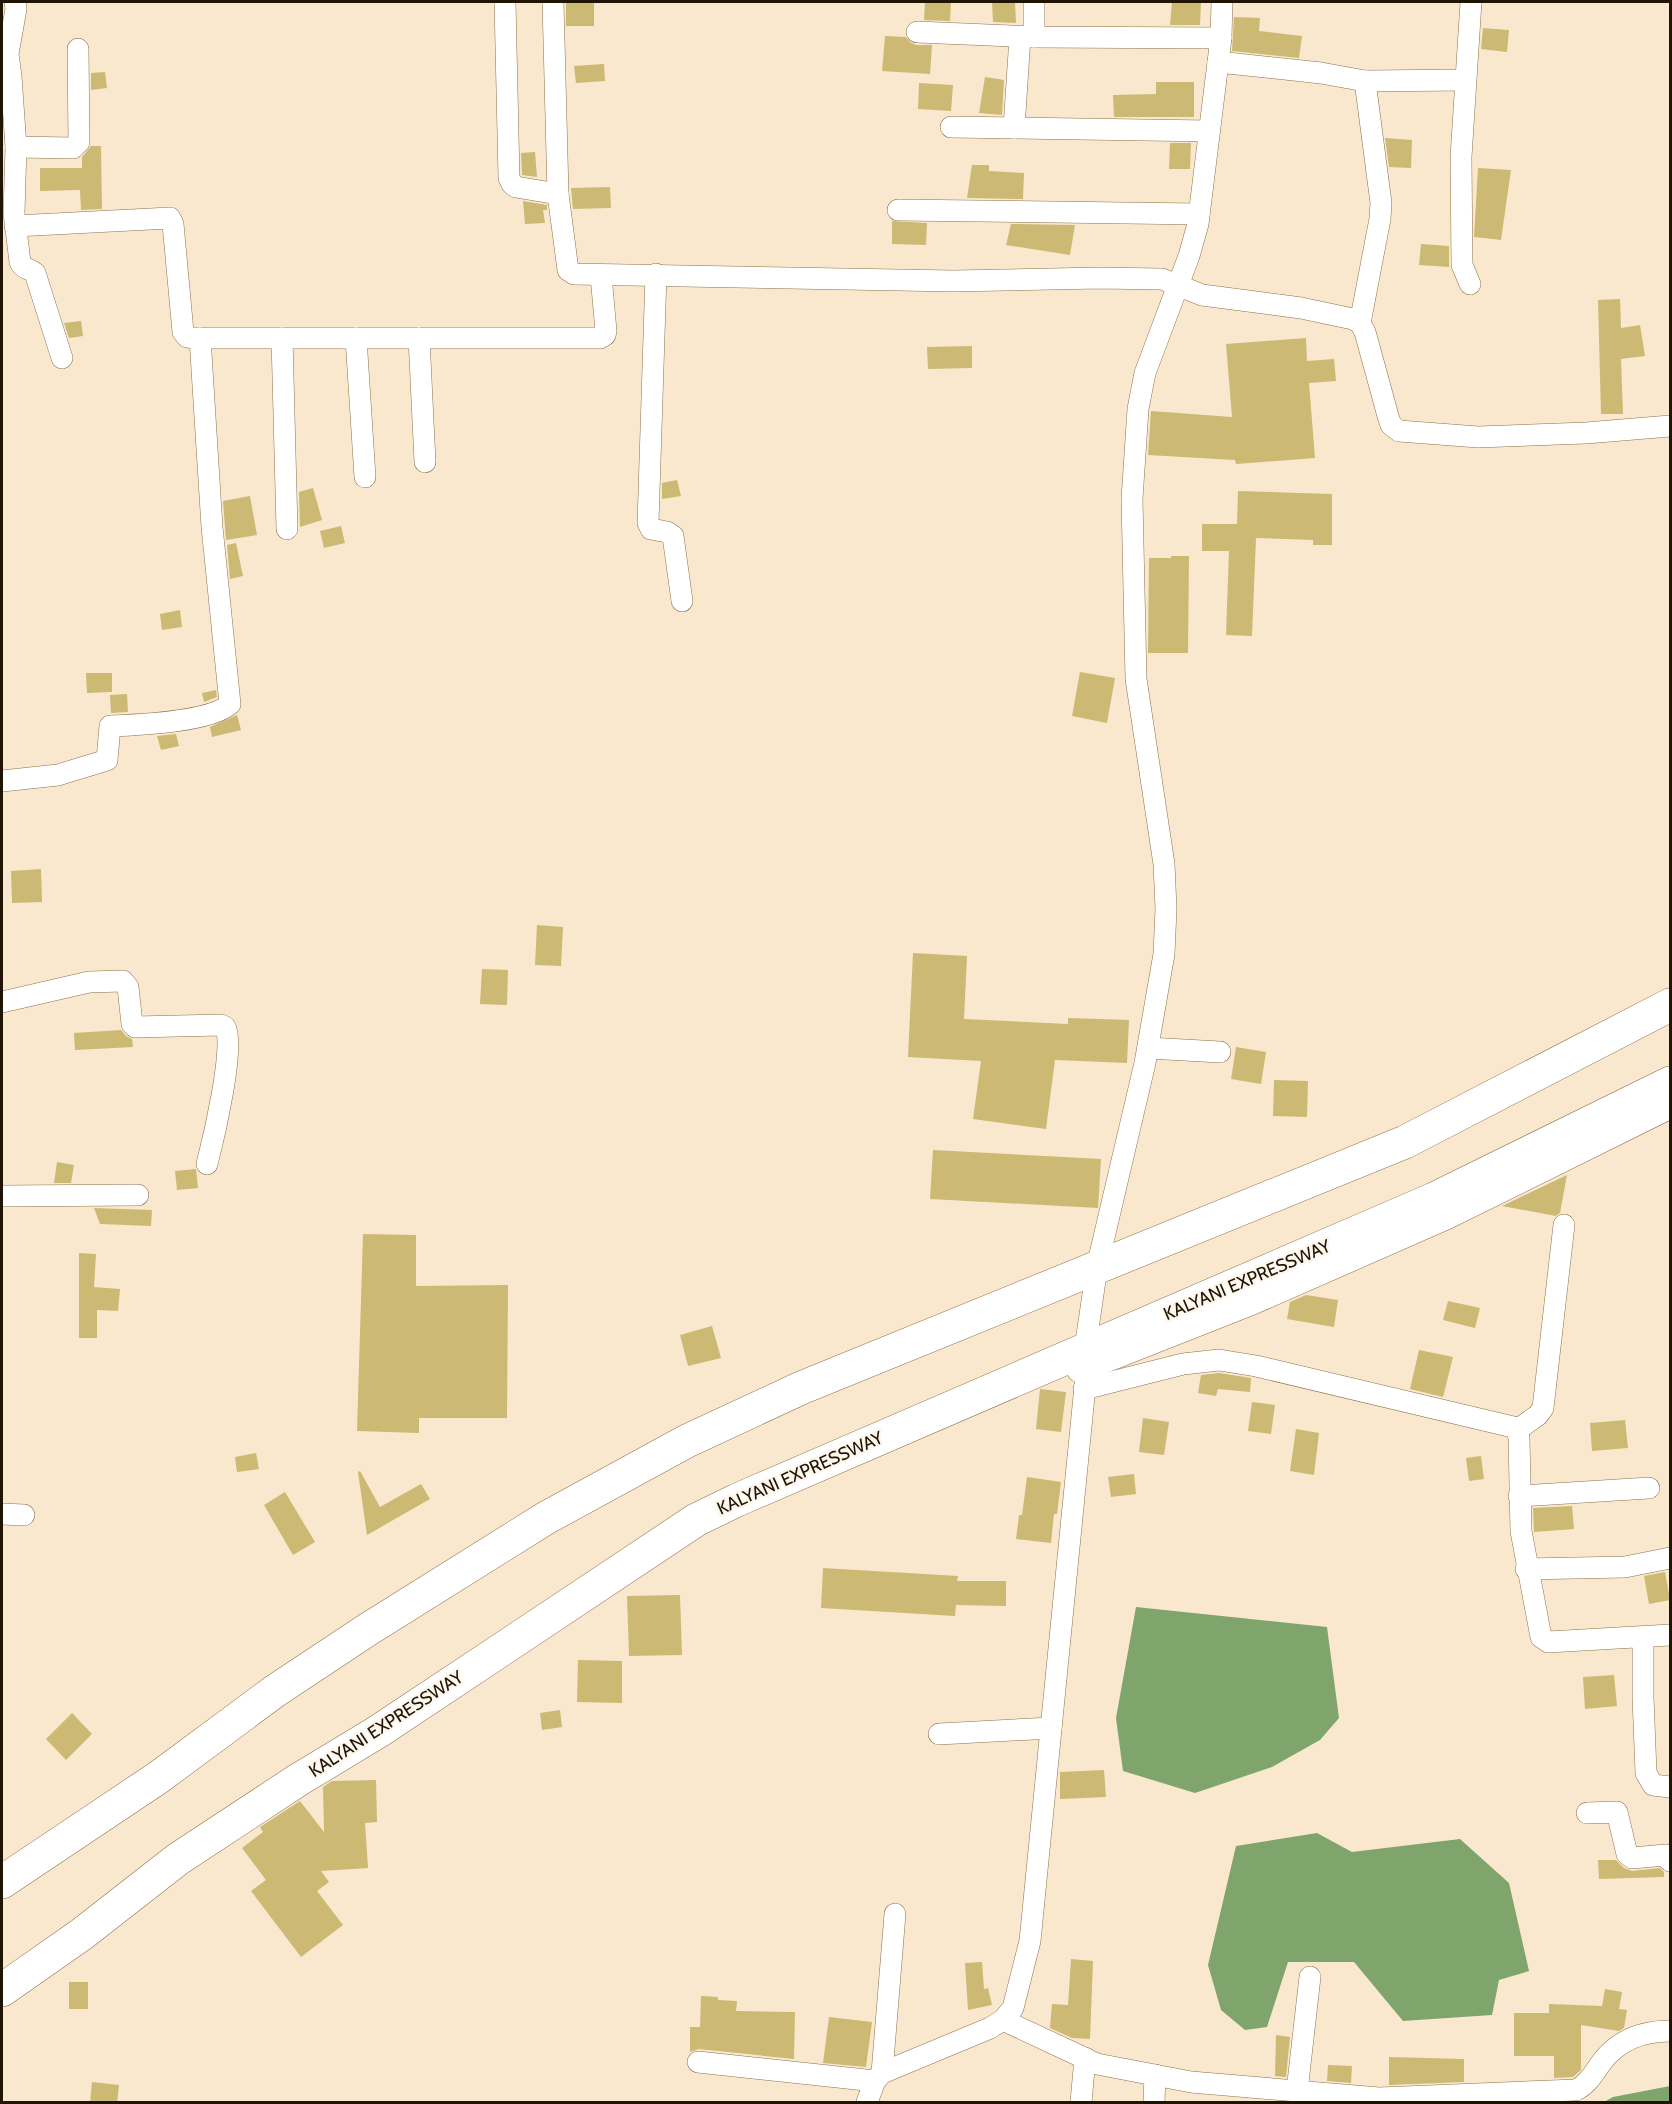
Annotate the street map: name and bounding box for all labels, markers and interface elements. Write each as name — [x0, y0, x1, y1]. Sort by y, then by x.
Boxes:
street label: KALYANI EXPRESSWAY — [1160, 1235, 1335, 1325]
street label: KALYANI EXPRESSWAY — [714, 1426, 887, 1520]
street label: KALYANI EXPRESSWAY — [305, 1666, 468, 1782]

